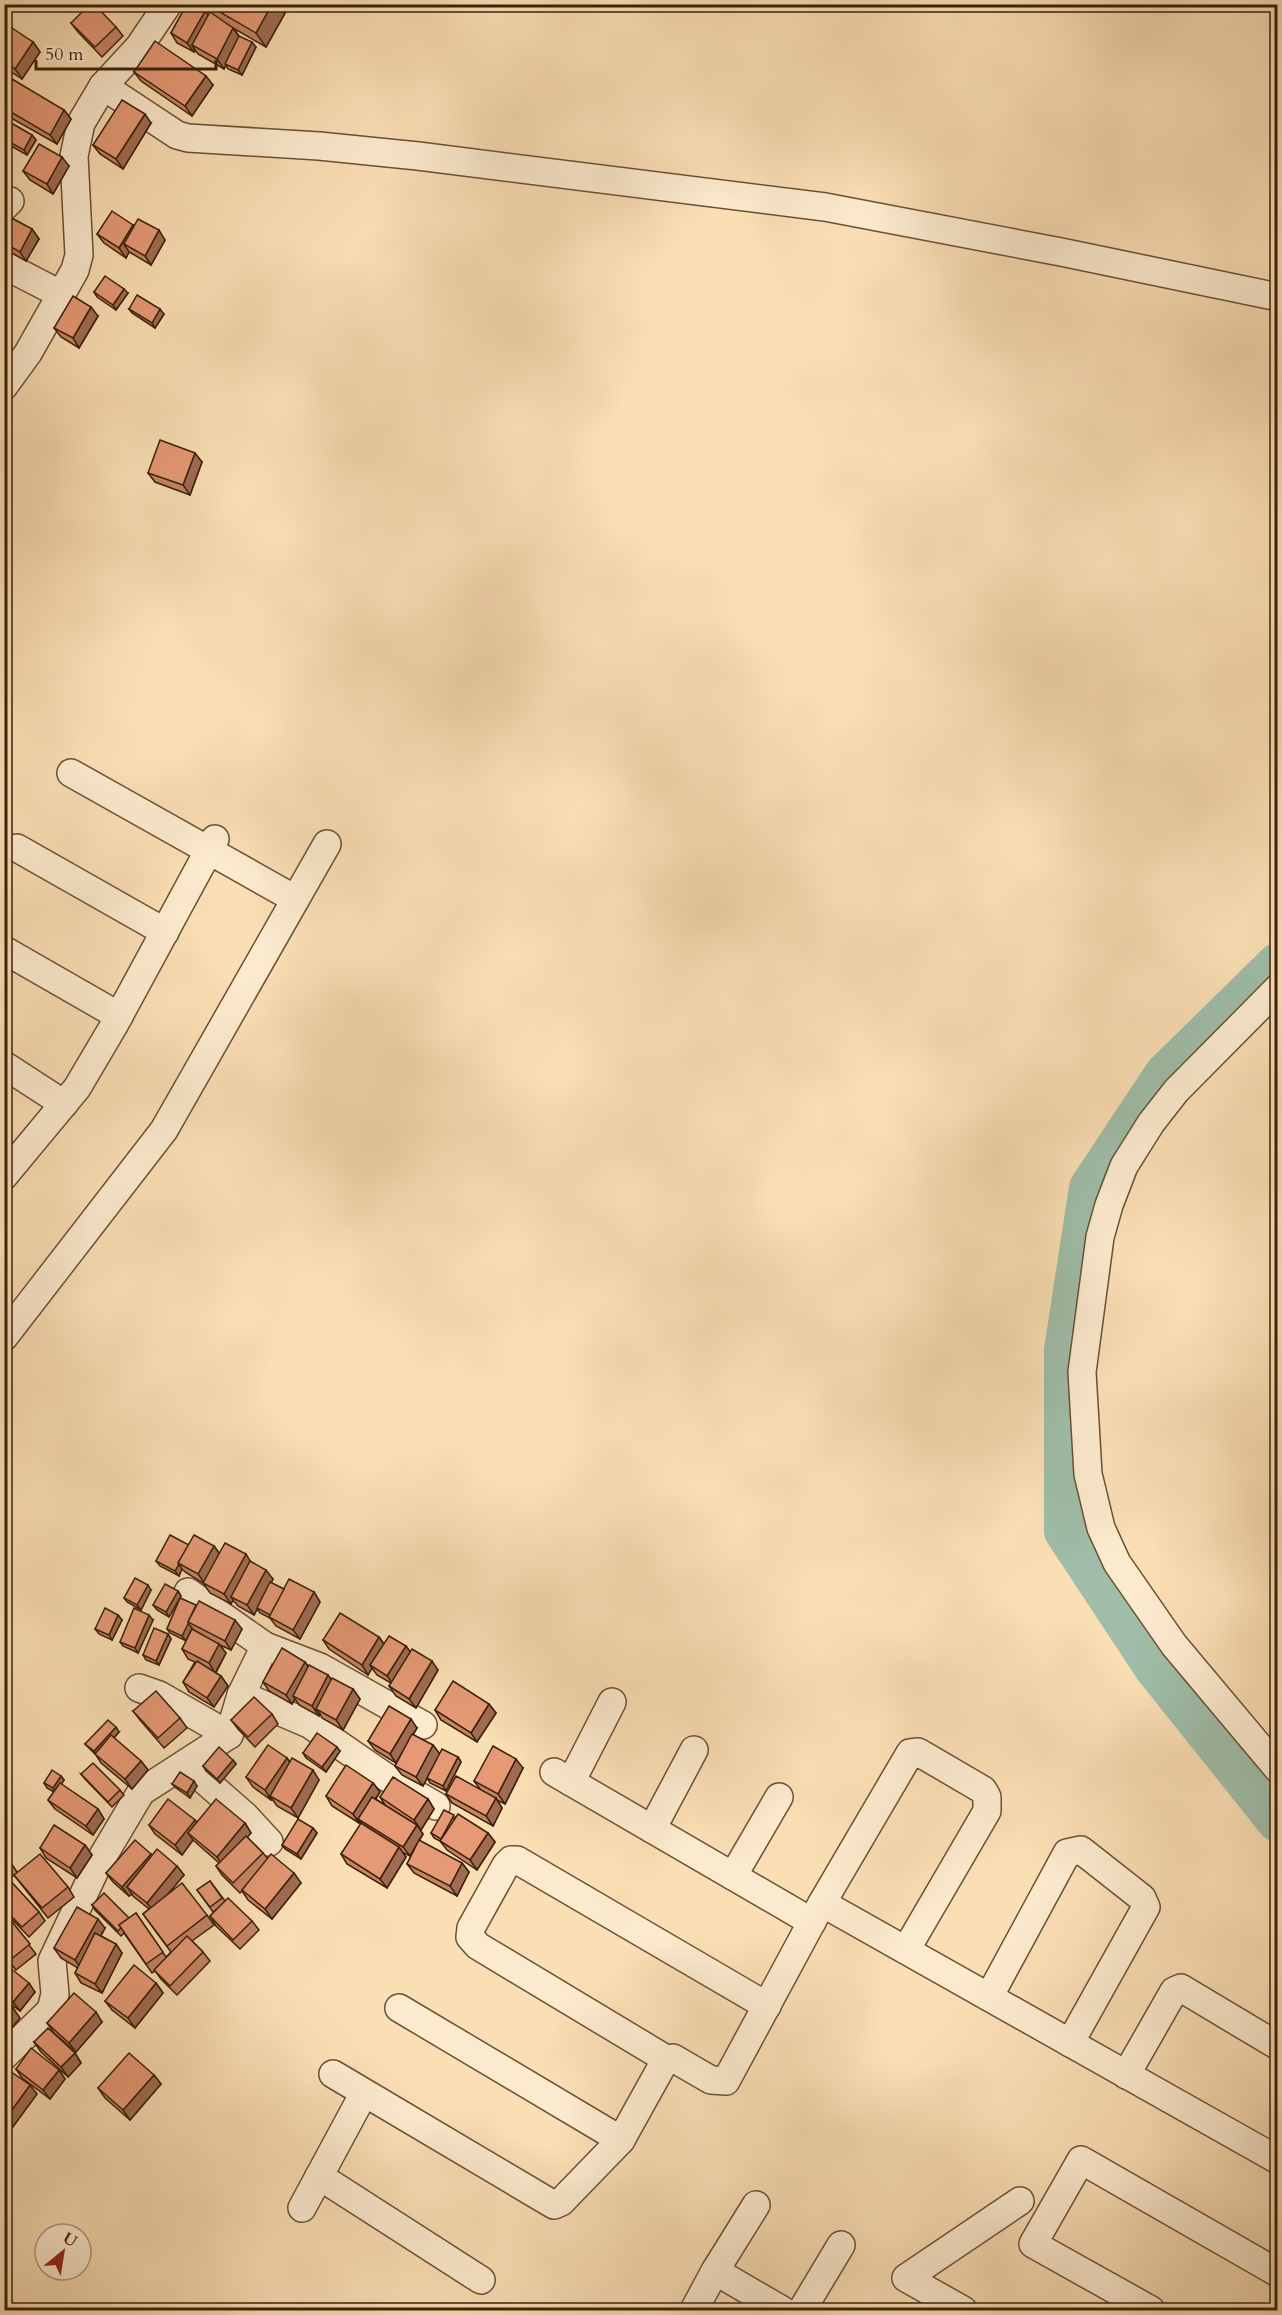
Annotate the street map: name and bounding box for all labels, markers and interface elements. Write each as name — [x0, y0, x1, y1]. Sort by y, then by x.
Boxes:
scale bar — [36, 33, 216, 71]
text: 50 m — [45, 42, 84, 67]
north arrow — [33, 2222, 93, 2282]
text: U — [59, 2227, 81, 2253]

